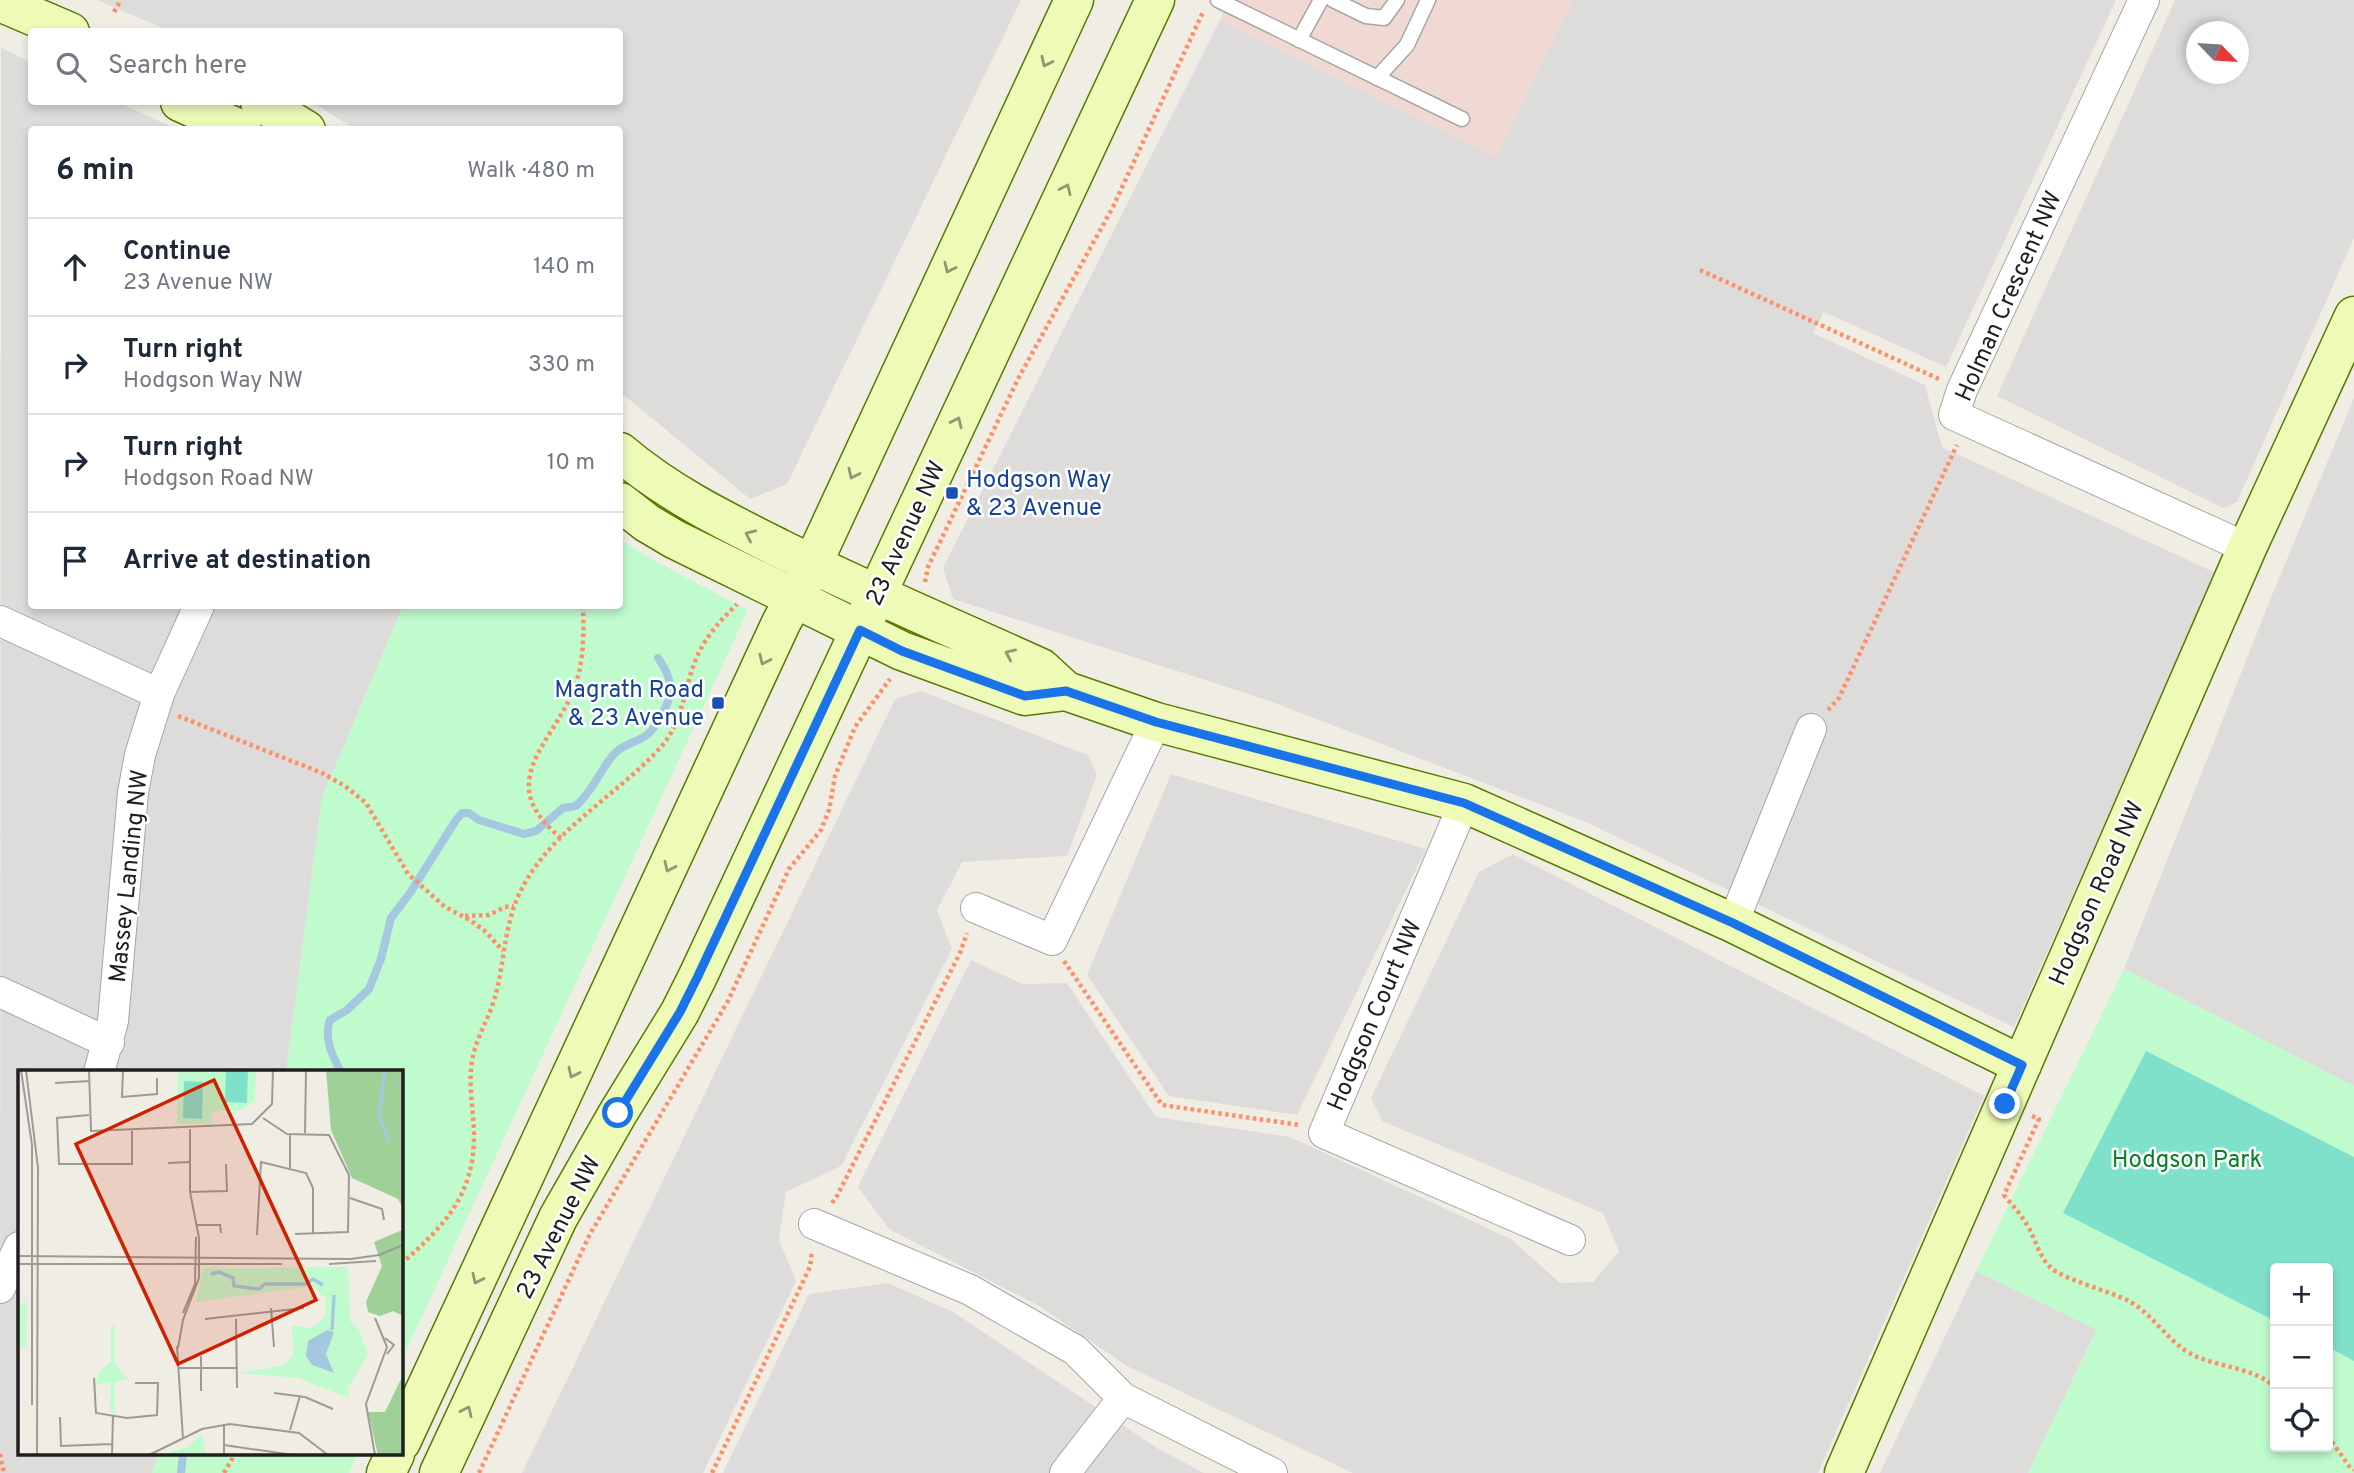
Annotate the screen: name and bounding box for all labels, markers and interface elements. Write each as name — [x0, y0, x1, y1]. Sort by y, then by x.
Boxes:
north arrow — [2186, 21, 2249, 84]
search box — [28, 28, 623, 105]
icon: search — [52, 48, 90, 86]
text: Search here — [108, 50, 247, 83]
one-way arrow — [1040, 55, 1054, 67]
text: 6 min — [56, 153, 134, 190]
text: Walk · 480 m — [467, 157, 595, 186]
one-way arrow — [1058, 184, 1072, 196]
street label: Holman Crescent NW — [1950, 187, 2070, 407]
text: Continue — [123, 236, 231, 269]
icon: ahead — [56, 248, 94, 286]
text: 140 m — [533, 253, 595, 282]
one-way arrow — [944, 261, 958, 273]
text: 23 Avenue NW — [123, 269, 273, 298]
text: Turn right — [123, 334, 243, 367]
icon: right — [56, 346, 94, 384]
text: 330 m — [528, 351, 595, 380]
text: Hodgson Way NW — [123, 367, 303, 396]
one-way arrow — [949, 417, 963, 429]
text: Turn right — [123, 432, 243, 465]
icon: right — [56, 444, 94, 482]
text: 10 m — [547, 449, 595, 478]
street label: 23 Avenue NW — [860, 457, 954, 611]
text: Hodgson Road NW — [123, 465, 314, 494]
place label: Hodgson Way & 23 Avenue — [966, 466, 1111, 524]
one-way arrow — [847, 467, 861, 479]
marker: Hodgson Way & 23 Avenue — [944, 485, 960, 501]
one-way arrow — [745, 529, 757, 543]
icon: arrive — [56, 542, 94, 580]
text: Arrive at destination — [123, 545, 371, 578]
one-way arrow — [1005, 648, 1017, 662]
one-way arrow — [758, 653, 772, 666]
place label: Magrath Road & 23 Avenue — [554, 676, 704, 734]
marker: Magrath Road & 23 Avenue — [710, 695, 726, 711]
street label: Massey Landing NW — [104, 768, 156, 984]
street label: Hodgson Road NW — [2044, 797, 2152, 991]
one-way arrow — [663, 860, 677, 872]
street label: Hodgson Court NW — [1322, 916, 1430, 1116]
one-way arrow — [567, 1066, 581, 1078]
inset map — [18, 1070, 402, 1456]
route end — [1989, 1088, 2020, 1119]
route start — [602, 1097, 633, 1128]
park label: Hodgson Park — [2112, 1146, 2262, 1176]
street label: 23 Avenue NW — [511, 1151, 609, 1304]
map controls — [2270, 1263, 2333, 1452]
button: + — [2270, 1263, 2333, 1326]
one-way arrow — [471, 1272, 485, 1285]
button: − — [2270, 1326, 2333, 1389]
button: locate — [2270, 1389, 2333, 1452]
one-way arrow — [459, 1406, 473, 1418]

